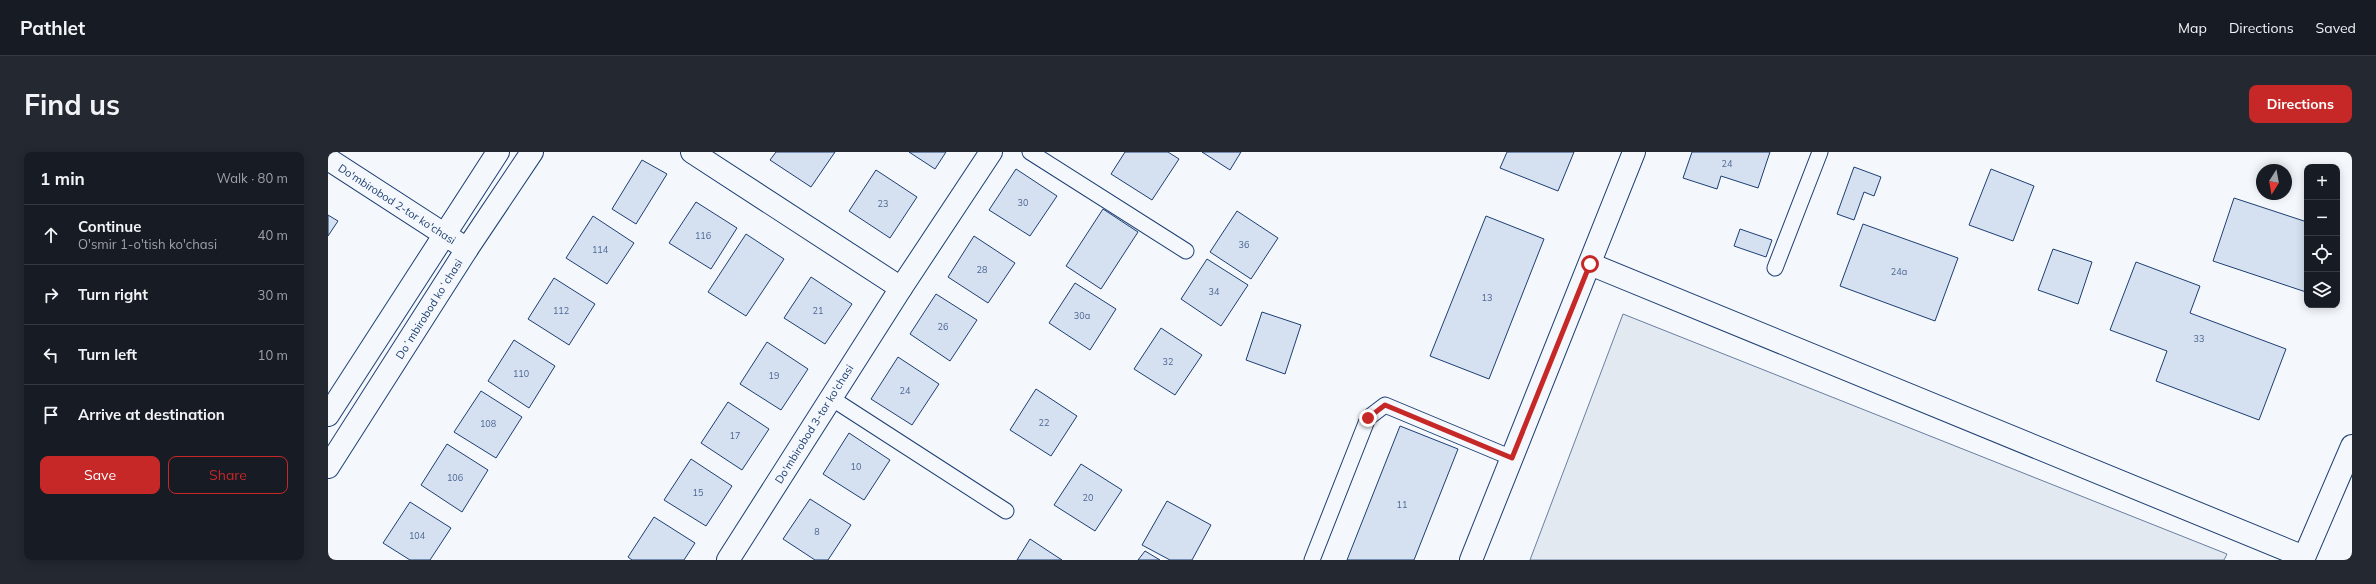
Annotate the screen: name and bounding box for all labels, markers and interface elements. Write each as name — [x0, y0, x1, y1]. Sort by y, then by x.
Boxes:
text: Pathlet — [20, 16, 85, 40]
text: Map — [2178, 19, 2207, 37]
text: Directions — [2229, 19, 2294, 37]
text: Saved — [2316, 19, 2356, 37]
button: Directions — [2249, 85, 2352, 123]
text: Find us — [24, 87, 120, 122]
house number: 24 — [1722, 158, 1733, 169]
street label: Do'mbirobod 2-tor ko'chasi — [336, 161, 458, 247]
north arrow — [2256, 164, 2292, 200]
map controls — [2304, 164, 2340, 308]
button: + — [2304, 164, 2340, 200]
text: 1 min — [40, 168, 85, 189]
text: Walk · 80 m — [217, 170, 288, 186]
house number: 30 — [1018, 197, 1028, 208]
house number: 23 — [878, 198, 888, 209]
button: − — [2304, 200, 2340, 236]
text: Continue — [78, 217, 141, 236]
icon: ahead — [40, 224, 62, 246]
text: 40 m — [258, 227, 288, 243]
house number: 116 — [695, 230, 711, 241]
text: O'smir 1-o'tish ko'chasi — [78, 236, 217, 252]
button: locate — [2304, 236, 2340, 272]
house number: 36 — [1239, 239, 1249, 250]
house number: 114 — [592, 244, 609, 255]
route start — [1581, 255, 1599, 273]
street label: Doʻmbirobod koʻchasi — [393, 256, 465, 362]
house number: 28 — [977, 264, 987, 275]
house number: 24а — [1891, 266, 1907, 277]
button: layers — [2304, 272, 2340, 308]
icon: right — [40, 284, 62, 306]
text: Turn right — [78, 285, 148, 304]
house number: 34 — [1209, 286, 1220, 297]
text: 30 m — [258, 287, 288, 303]
house number: 13 — [1482, 292, 1492, 303]
house number: 112 — [553, 305, 569, 316]
house number: 21 — [813, 305, 823, 316]
house number: 30а — [1074, 310, 1090, 321]
house number: 26 — [938, 321, 948, 332]
house number: 33 — [2194, 333, 2204, 344]
icon: left — [40, 344, 62, 366]
text: Turn left — [78, 345, 137, 364]
text: 10 m — [258, 347, 288, 363]
house number: 32 — [1163, 356, 1173, 367]
street label: Do'mbirobod 3-tor ko'chasi — [772, 362, 856, 486]
house number: 110 — [513, 368, 529, 379]
house number: 19 — [769, 370, 779, 381]
house number: 24 — [900, 385, 911, 396]
icon: arrive — [40, 404, 62, 426]
text: Arrive at destination — [78, 405, 225, 424]
route end — [1359, 409, 1377, 427]
house number: 22 — [1039, 417, 1049, 428]
house number: 108 — [480, 418, 496, 429]
house number: 17 — [730, 430, 740, 441]
button: Save — [40, 456, 160, 494]
button: Share — [168, 456, 288, 494]
house number: 10 — [851, 461, 861, 472]
house number: 106 — [447, 472, 463, 483]
house number: 15 — [693, 487, 704, 498]
house number: 20 — [1083, 492, 1093, 503]
house number: 11 — [1397, 499, 1407, 510]
house number: 8 — [814, 526, 820, 537]
house number: 104 — [409, 530, 426, 541]

